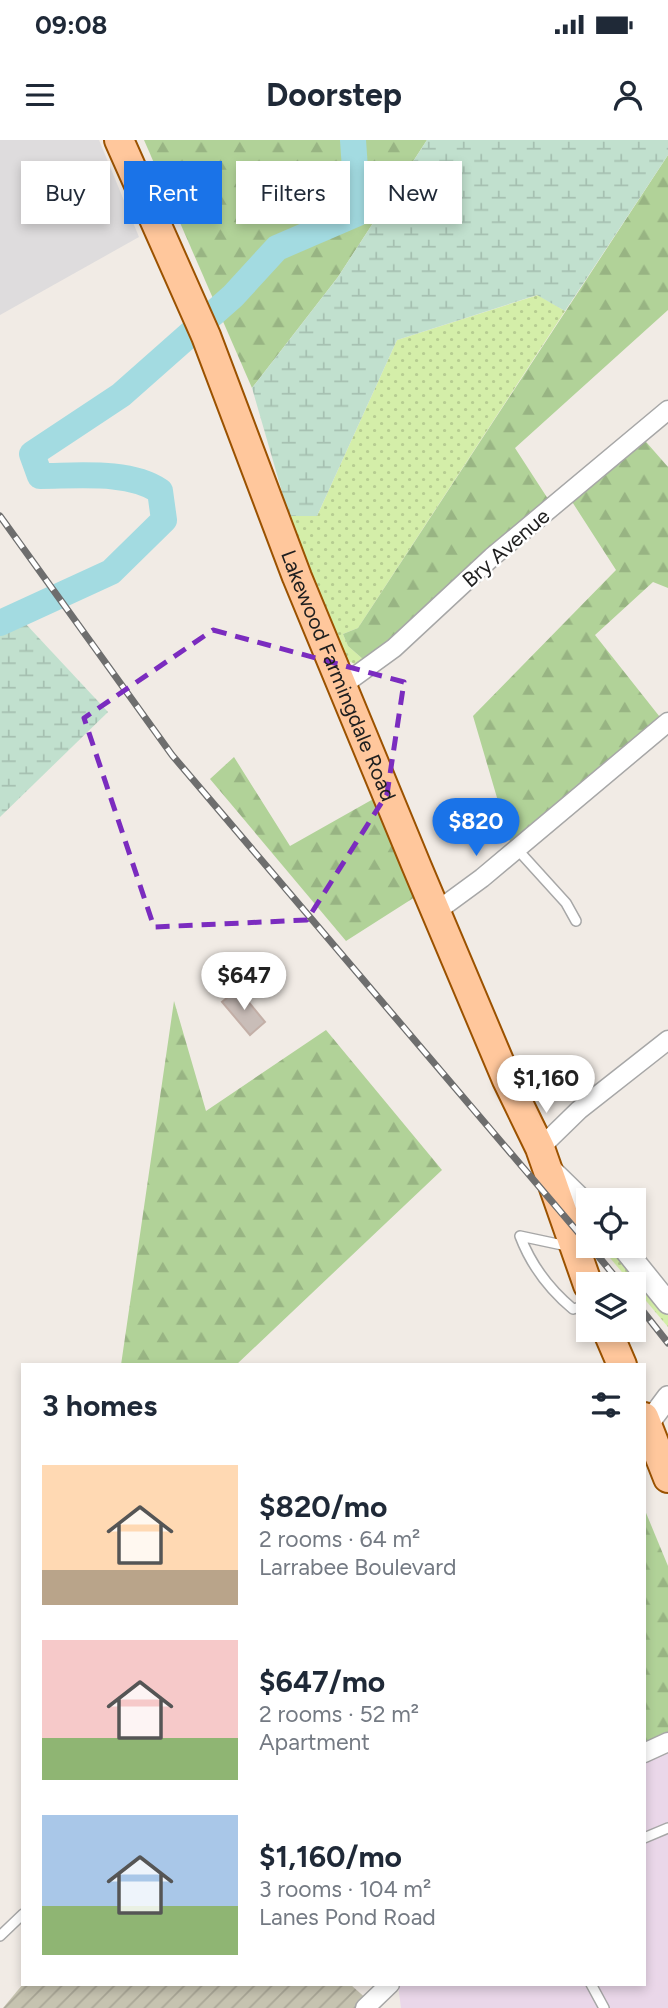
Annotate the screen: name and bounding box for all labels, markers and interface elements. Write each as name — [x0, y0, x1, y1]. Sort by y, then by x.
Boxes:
text: 09:08 — [35, 9, 108, 41]
icon: menu — [21, 76, 59, 114]
text: Doorstep — [266, 76, 402, 114]
icon: person — [609, 76, 647, 114]
chip: Buy — [21, 161, 110, 224]
chip: Rent — [124, 161, 222, 224]
chip: Filters — [236, 161, 350, 224]
chip: New — [364, 161, 462, 224]
street label: Bry Avenue — [457, 503, 554, 592]
street label: Lakewood Farmingdale Road — [276, 546, 401, 805]
pin: $820 — [435, 798, 517, 858]
text: $820 — [448, 807, 504, 835]
pin: $647 — [203, 952, 285, 1012]
text: $647 — [217, 961, 271, 989]
pin: $1,160 — [489, 1056, 603, 1115]
text: $1,160 — [513, 1064, 579, 1092]
map controls — [576, 1188, 646, 1342]
button: locate — [576, 1188, 646, 1258]
button: layers — [576, 1272, 646, 1342]
icon: filters — [587, 1386, 625, 1424]
text: 3 homes — [42, 1387, 157, 1424]
text: $820/mo — [259, 1488, 387, 1525]
icon: home — [98, 1493, 182, 1577]
text: 2 rooms · 64 m² — [259, 1525, 420, 1553]
text: Larrabee Boulevard — [259, 1553, 456, 1581]
text: $647/mo — [259, 1663, 385, 1700]
icon: home — [98, 1668, 182, 1752]
text: 2 rooms · 52 m² — [259, 1700, 419, 1728]
text: Apartment — [259, 1728, 370, 1756]
text: $1,160/mo — [259, 1838, 402, 1875]
icon: home — [98, 1843, 182, 1927]
text: 3 rooms · 104 m² — [259, 1875, 431, 1903]
text: Lanes Pond Road — [259, 1903, 436, 1931]

